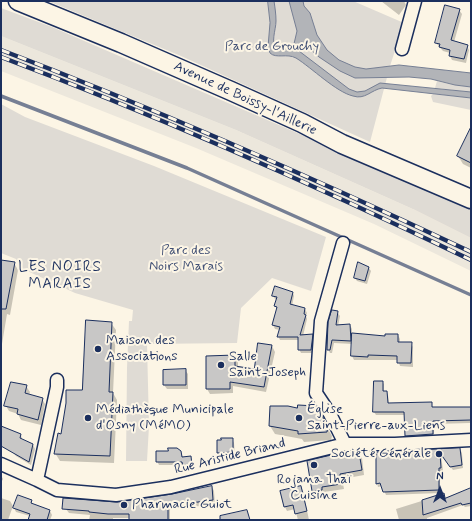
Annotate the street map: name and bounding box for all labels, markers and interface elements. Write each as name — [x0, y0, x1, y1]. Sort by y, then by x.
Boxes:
park label: Parc de Grouchy — [225, 39, 319, 55]
street label: Avenue de Boissy-l'Aillerie — [171, 58, 319, 140]
park label: Parc des Noirs Marais — [149, 243, 223, 276]
district label: LES NOIRS MARAIS — [18, 259, 102, 294]
place label: Maison des Associations — [106, 333, 178, 366]
marker: Maison des Associations — [93, 344, 103, 354]
place label: Salle Saint-Joseph — [229, 349, 306, 382]
marker: Salle Saint-Joseph — [216, 360, 226, 370]
place label: Médiathèque Municipale d'Osny (MéMO) — [96, 402, 234, 434]
place label: Église Saint-Pierre-aux-Liens — [307, 402, 445, 434]
marker: Médiathèque Municipale d'Osny (MéMO) — [83, 413, 93, 423]
marker: Église Saint-Pierre-aux-Liens — [294, 413, 304, 423]
street label: Rue Aristide Briand — [173, 435, 287, 479]
place label: Société Générale — [331, 446, 431, 462]
marker: Société Générale — [434, 449, 444, 459]
marker: Rojana Thaï Cuisine — [309, 460, 319, 470]
north arrow — [420, 469, 460, 509]
text: N — [436, 470, 444, 484]
place label: Rojana Thaï Cuisine — [277, 472, 351, 504]
place label: Pharmacie Guiot — [132, 497, 232, 513]
marker: Pharmacie Guiot — [119, 500, 129, 510]

